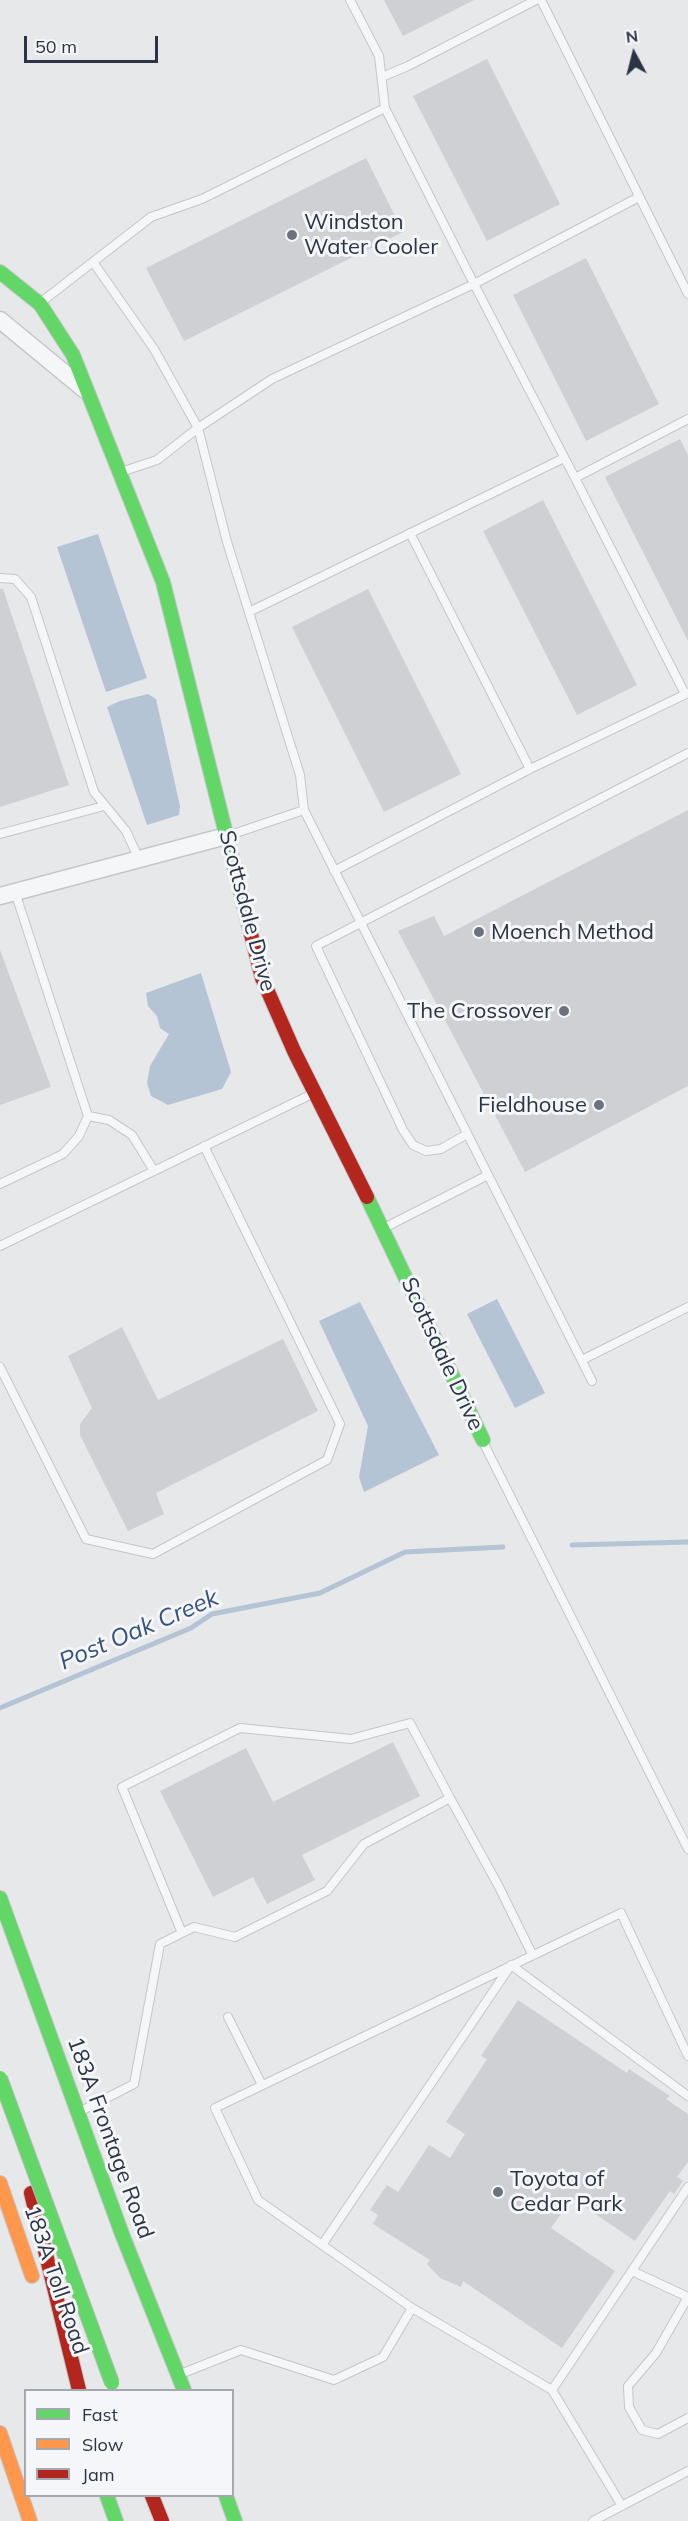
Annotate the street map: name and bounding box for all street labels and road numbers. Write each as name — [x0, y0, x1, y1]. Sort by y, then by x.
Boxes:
street label: Scottsdale Drive — [213, 828, 281, 994]
street label: Scottsdale Drive — [395, 1273, 489, 1435]
street label: 183A Frontage Road — [61, 2034, 159, 2242]
street label: 183A Toll Road — [18, 2202, 94, 2358]

